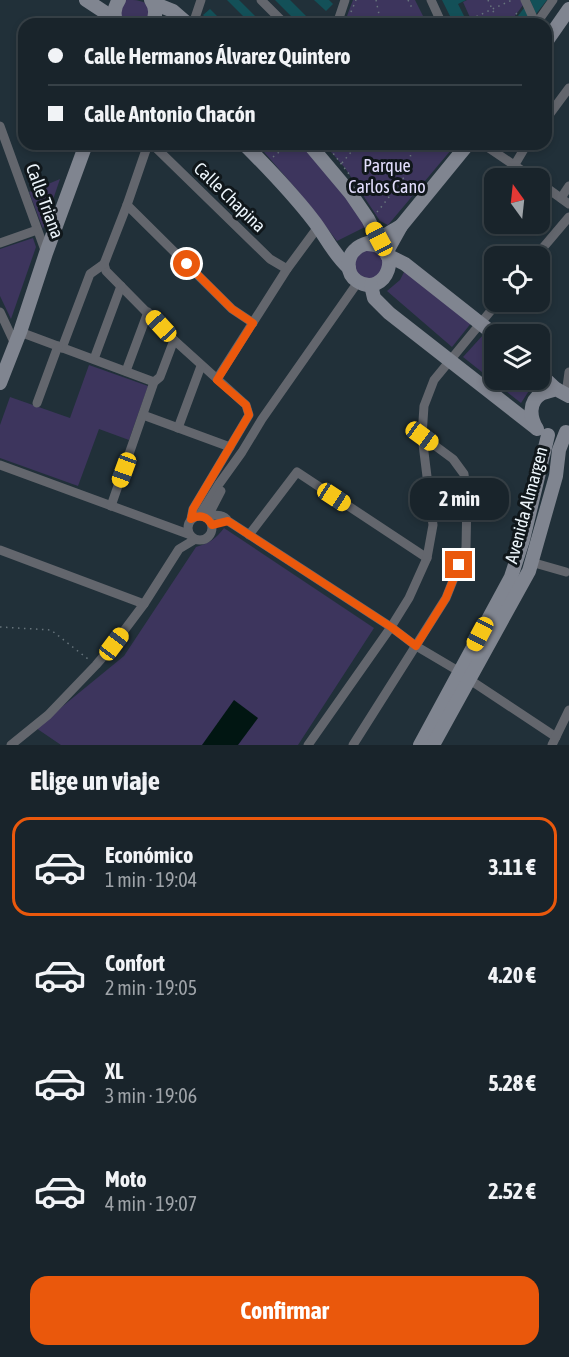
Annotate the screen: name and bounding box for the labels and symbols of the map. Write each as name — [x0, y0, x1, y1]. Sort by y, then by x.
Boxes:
park label: Parque Carlos Cano — [348, 155, 426, 197]
street label: Calle Chapina — [190, 158, 270, 236]
street label: Calle Triana — [22, 161, 68, 241]
north arrow — [484, 168, 550, 234]
car — [363, 219, 395, 259]
route start — [173, 250, 200, 277]
car — [142, 307, 180, 345]
car — [402, 418, 442, 454]
street label: Avenida Almargen — [500, 444, 552, 566]
car — [109, 450, 139, 490]
callout: 2 min — [410, 478, 508, 520]
car — [314, 480, 354, 514]
route end — [445, 551, 472, 578]
car — [464, 614, 496, 654]
car — [96, 624, 132, 664]

